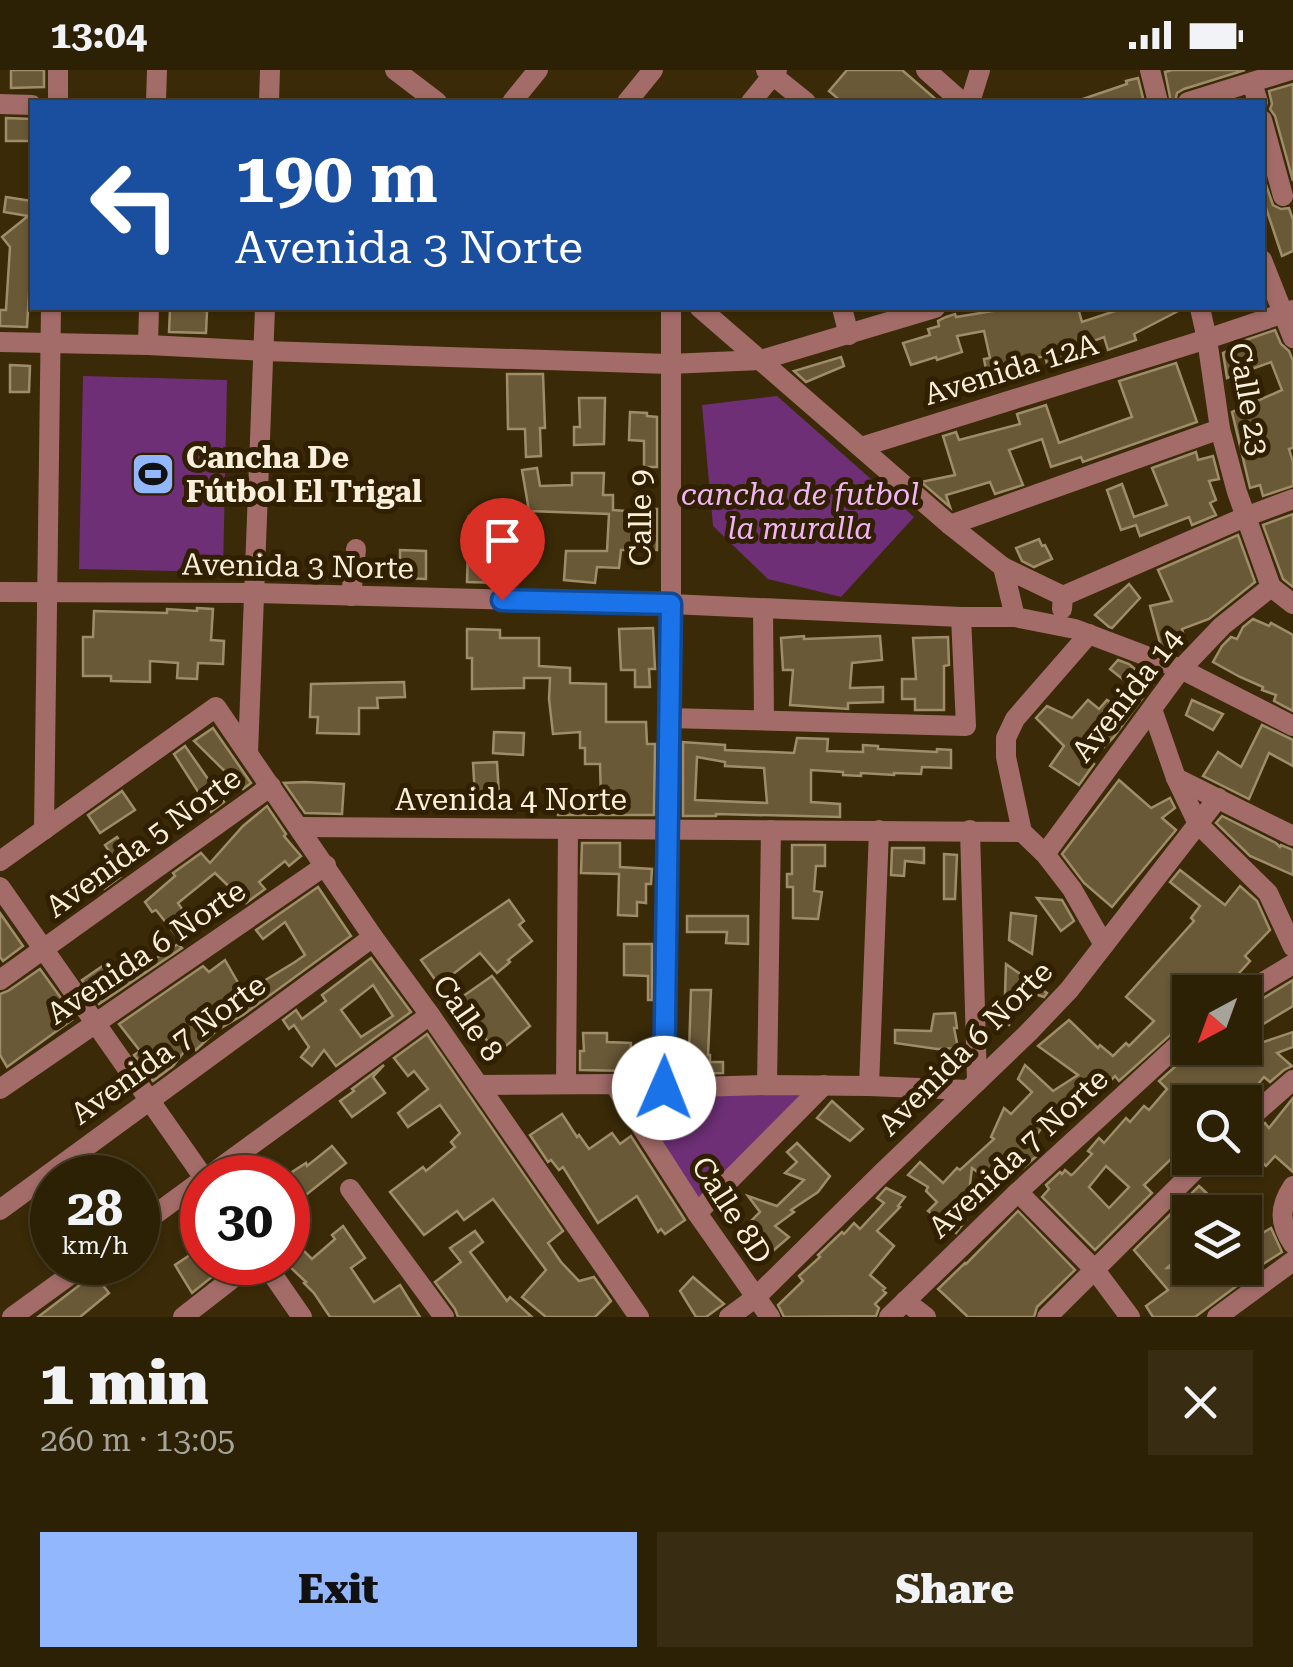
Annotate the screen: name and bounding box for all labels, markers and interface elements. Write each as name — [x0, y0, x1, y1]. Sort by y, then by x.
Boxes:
text: 13:04 — [50, 13, 147, 57]
text: 190 m — [235, 137, 438, 219]
icon: left — [70, 140, 200, 270]
text: Avenida 3 Norte — [235, 221, 583, 274]
street label: Avenida 12A — [920, 326, 1102, 412]
street label: Calle 23 — [1222, 340, 1276, 458]
place label: Cancha De Fútbol El Trigal — [186, 440, 422, 509]
sports icon: Cancha De Fútbol El Trigal — [130, 451, 176, 497]
street label: Calle 9 — [623, 469, 658, 567]
park label: cancha de futbol la muralla — [681, 477, 919, 546]
pin — [460, 498, 545, 601]
icon: arrive — [475, 513, 530, 568]
street label: Avenida 3 Norte — [182, 546, 414, 586]
street label: Avenida 14 — [1064, 621, 1190, 768]
street label: Avenida 5 Norte — [39, 760, 247, 924]
street label: Avenida 4 Norte — [395, 782, 627, 817]
street label: Avenida 6 Norte — [40, 873, 252, 1031]
street label: Avenida 6 Norte — [871, 954, 1059, 1142]
street label: Avenida 7 Norte — [64, 967, 272, 1131]
street label: Calle 8 — [426, 968, 510, 1068]
north arrow — [1172, 975, 1262, 1065]
map controls — [1172, 975, 1262, 1285]
position arrow — [612, 1036, 716, 1140]
street label: Avenida 7 Norte — [921, 1061, 1115, 1245]
button: search — [1172, 1085, 1262, 1175]
street label: Calle 8D — [685, 1150, 779, 1270]
speed limit sign: 30 — [180, 1155, 310, 1285]
text: 28 — [67, 1179, 123, 1237]
button: layers — [1172, 1195, 1262, 1285]
text: km/h — [62, 1231, 128, 1260]
text: 1 min — [40, 1348, 209, 1419]
button: close — [1148, 1350, 1253, 1455]
text: 260 m · 13:05 — [40, 1421, 235, 1459]
button: Exit — [40, 1532, 637, 1647]
button: Share — [657, 1532, 1253, 1647]

